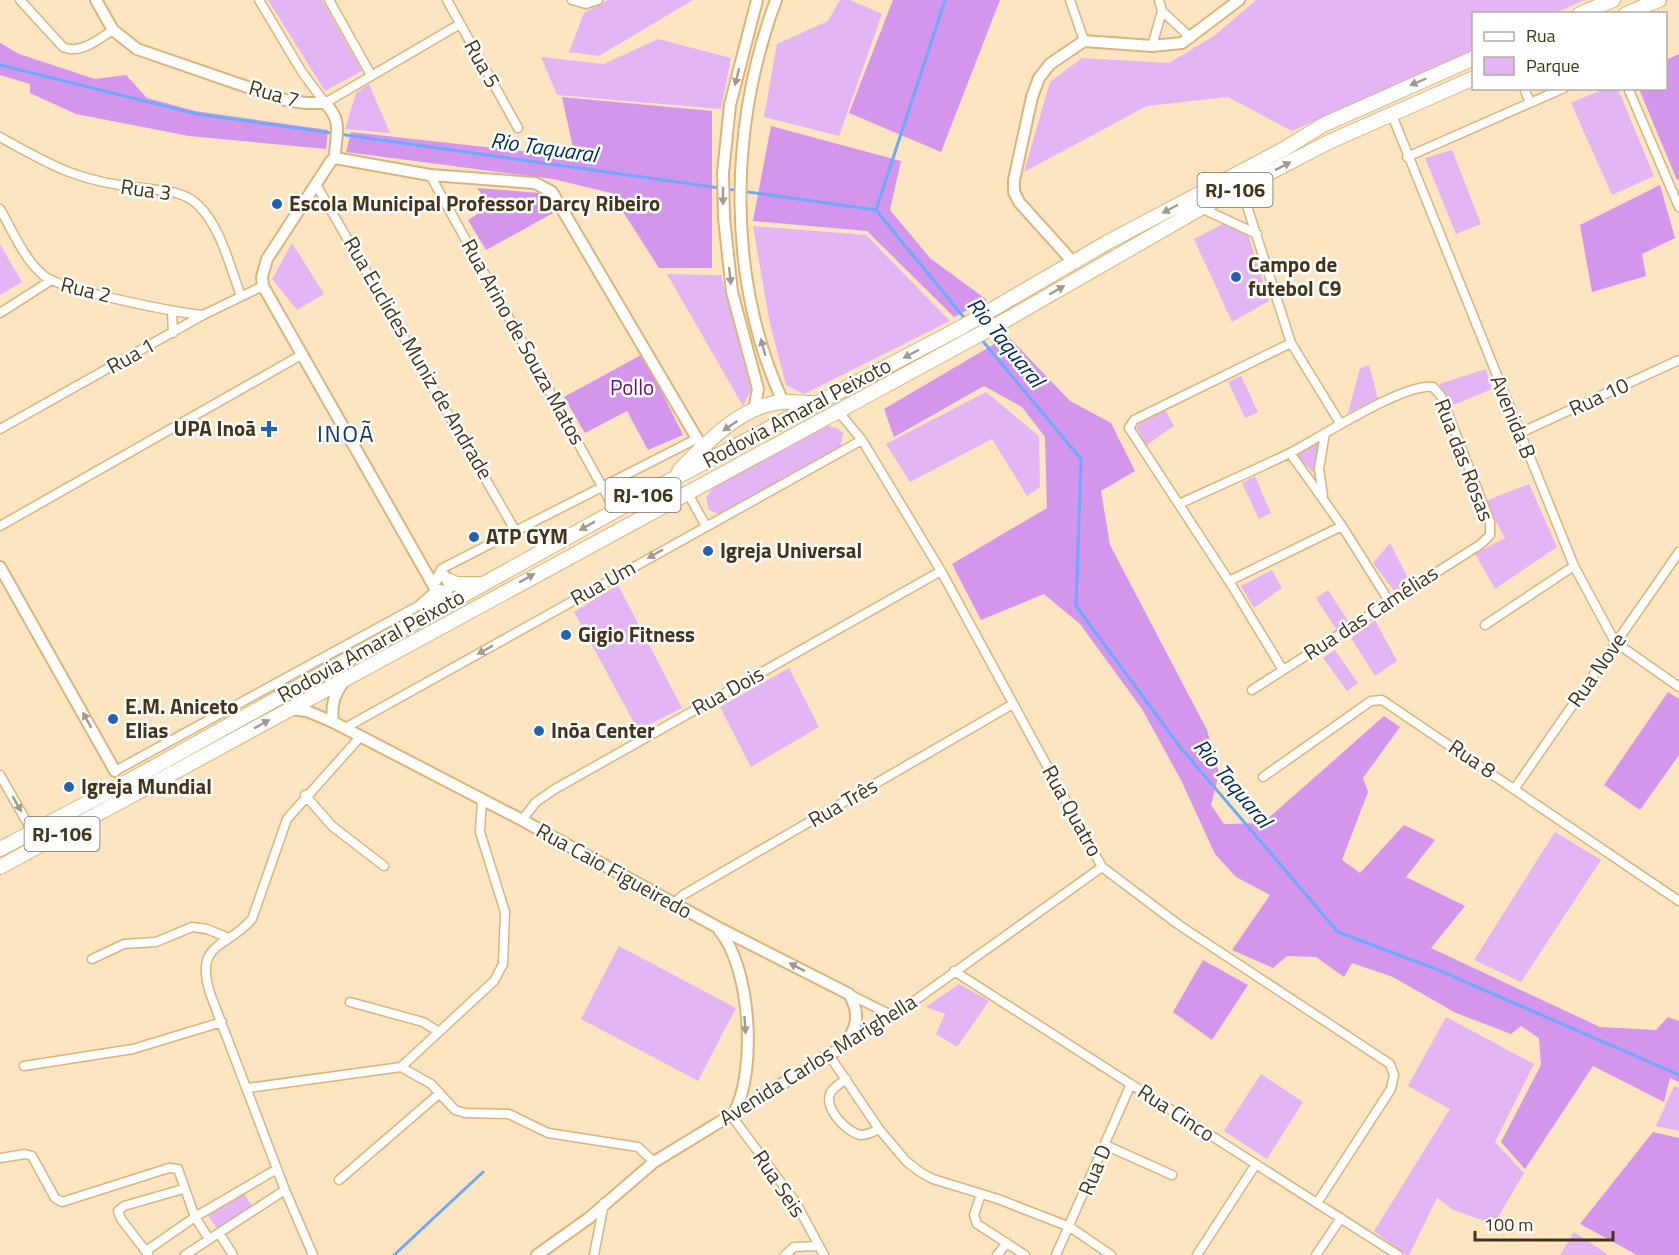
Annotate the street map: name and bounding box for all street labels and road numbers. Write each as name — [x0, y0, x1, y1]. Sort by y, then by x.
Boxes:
street label: Rua 5 — [457, 33, 509, 94]
street label: Rua 7 — [245, 71, 303, 115]
street label: Rua 3 — [119, 170, 174, 208]
road number: RJ-106 — [1198, 173, 1272, 207]
street label: Rua Euclides Muniz de Andrade — [336, 230, 502, 485]
street label: Rua Arino de Souza Matos — [454, 232, 594, 451]
street label: Rua 2 — [58, 267, 115, 311]
street label: Rua 1 — [100, 329, 161, 381]
street label: Rodovia Amaral Peixoto — [696, 349, 897, 475]
street label: Rua 10 — [1563, 368, 1634, 424]
street label: Avenida B — [1483, 370, 1545, 463]
street label: Rua das Rosas — [1427, 394, 1503, 526]
road number: RJ-106 — [606, 478, 680, 512]
street label: Rua Um — [564, 551, 641, 613]
street label: Rua das Camélias — [1297, 557, 1444, 668]
street label: Rodovia Amaral Peixoto — [271, 580, 470, 710]
street label: Rua Nove — [1559, 626, 1634, 713]
street label: Rua Dois — [686, 657, 769, 723]
street label: Rua 8 — [1442, 731, 1503, 786]
street label: Rua Quatro — [1035, 759, 1111, 862]
street label: Rua Três — [802, 769, 883, 835]
street label: Rua Caio Figueiredo — [531, 814, 698, 926]
road number: RJ-106 — [25, 817, 100, 851]
street label: Avenida Carlos Marighella — [713, 985, 923, 1133]
street label: Rua Cinco — [1132, 1075, 1222, 1149]
street label: Rua D — [1069, 1139, 1119, 1200]
street label: Rua Seis — [745, 1143, 814, 1224]

